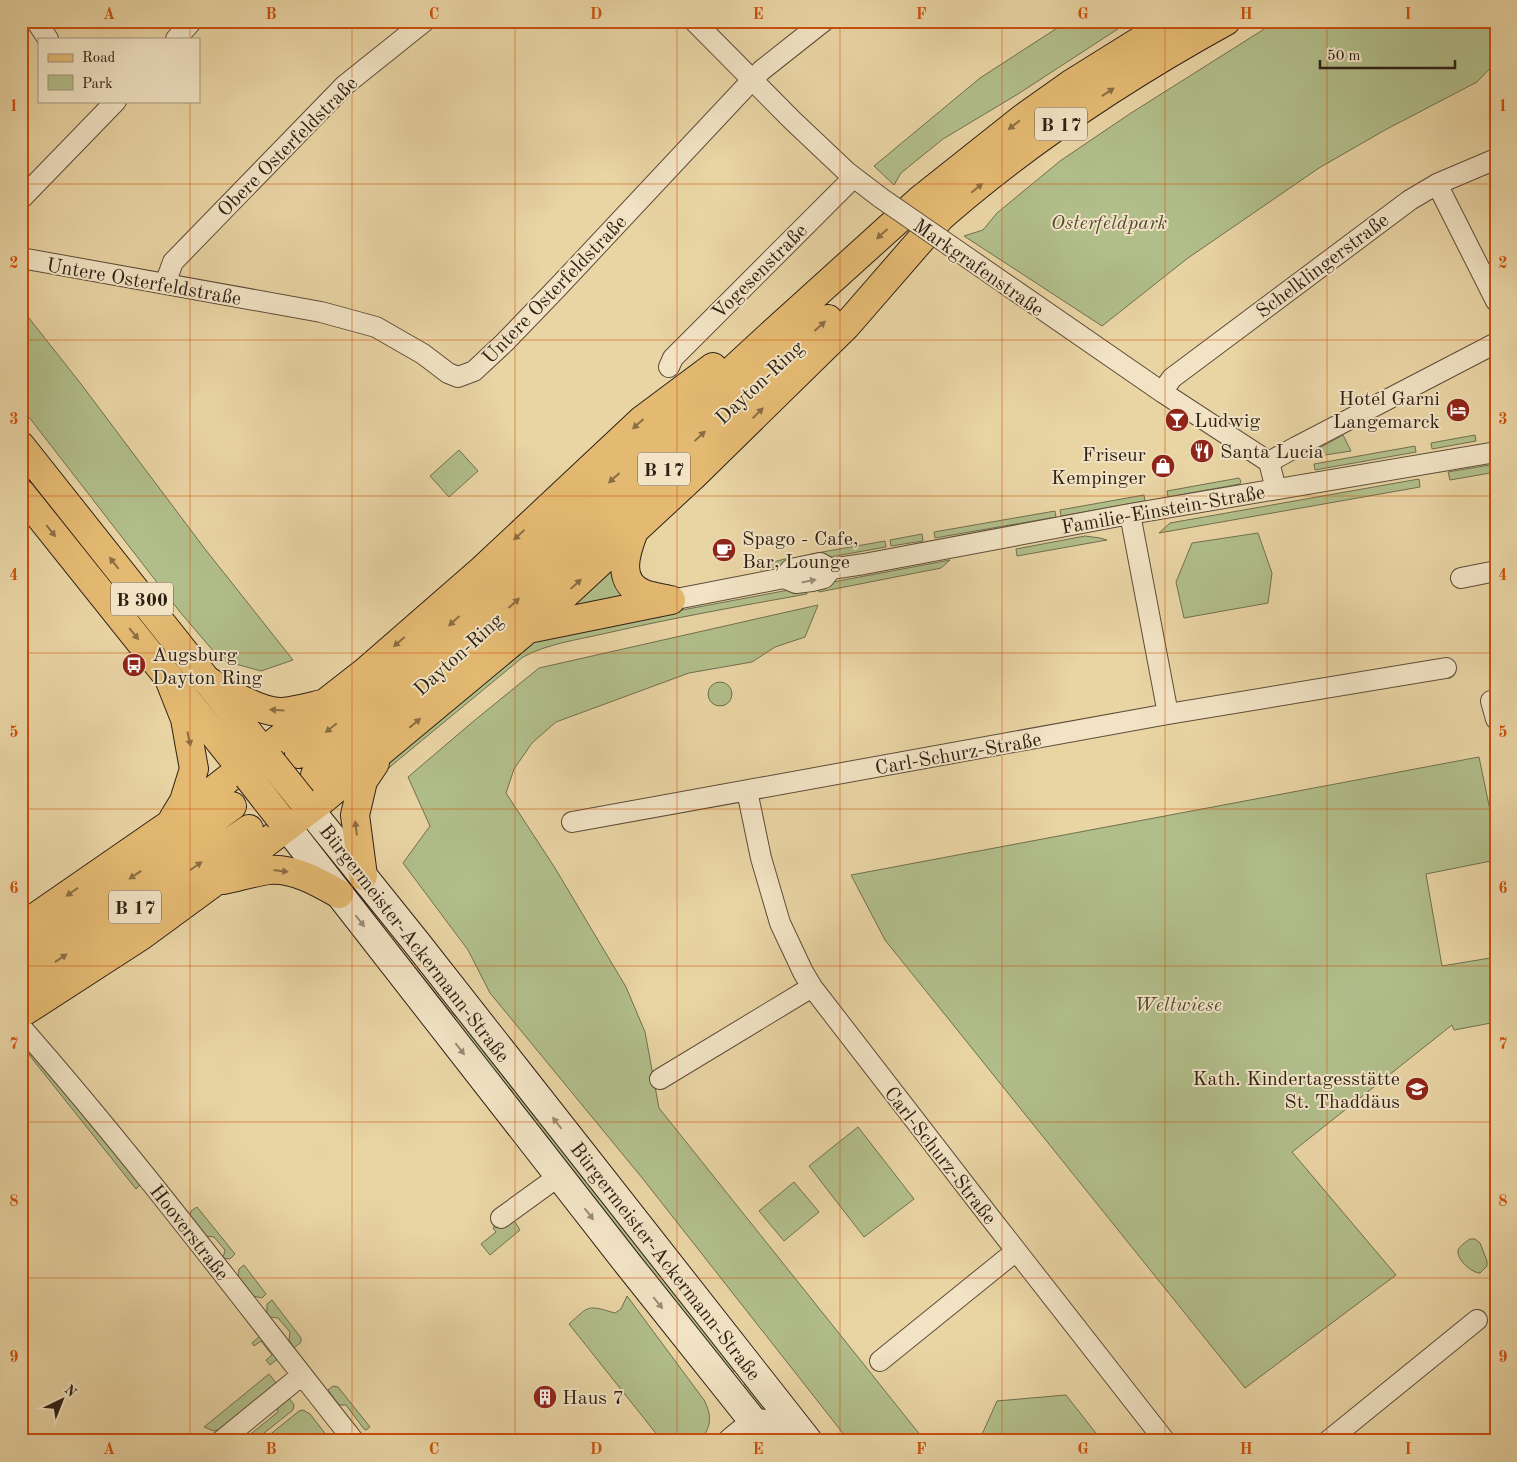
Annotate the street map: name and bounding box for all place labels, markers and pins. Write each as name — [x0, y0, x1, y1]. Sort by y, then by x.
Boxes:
place label: Hotel Garni Langemarck — [1333, 390, 1440, 433]
hotel icon: Hotel Garni Langemarck — [1445, 397, 1471, 423]
bar icon: Ludwig — [1164, 407, 1190, 433]
place label: Ludwig — [1194, 412, 1260, 432]
restaurant icon: Santa Lucia — [1189, 438, 1215, 464]
place label: Santa Lucia — [1220, 443, 1324, 463]
place label: Friseur Kempinger — [1051, 446, 1146, 489]
shop icon: Friseur Kempinger — [1150, 453, 1176, 479]
place label: Spago - Cafe, Bar, Lounge — [742, 530, 859, 573]
cafe icon: Spago - Cafe, Bar, Lounge — [711, 537, 737, 563]
place label: Augsburg Dayton Ring — [152, 646, 263, 689]
bus stop icon: Augsburg Dayton Ring — [121, 652, 147, 678]
place label: Kath. Kindertagesstätte St. Thaddäus — [1192, 1070, 1400, 1113]
school or university icon: Kath. Kindertagesstätte St. Thaddäus — [1404, 1076, 1430, 1102]
building icon: Haus 7 — [532, 1384, 558, 1410]
place label: Haus 7 — [562, 1389, 624, 1409]

